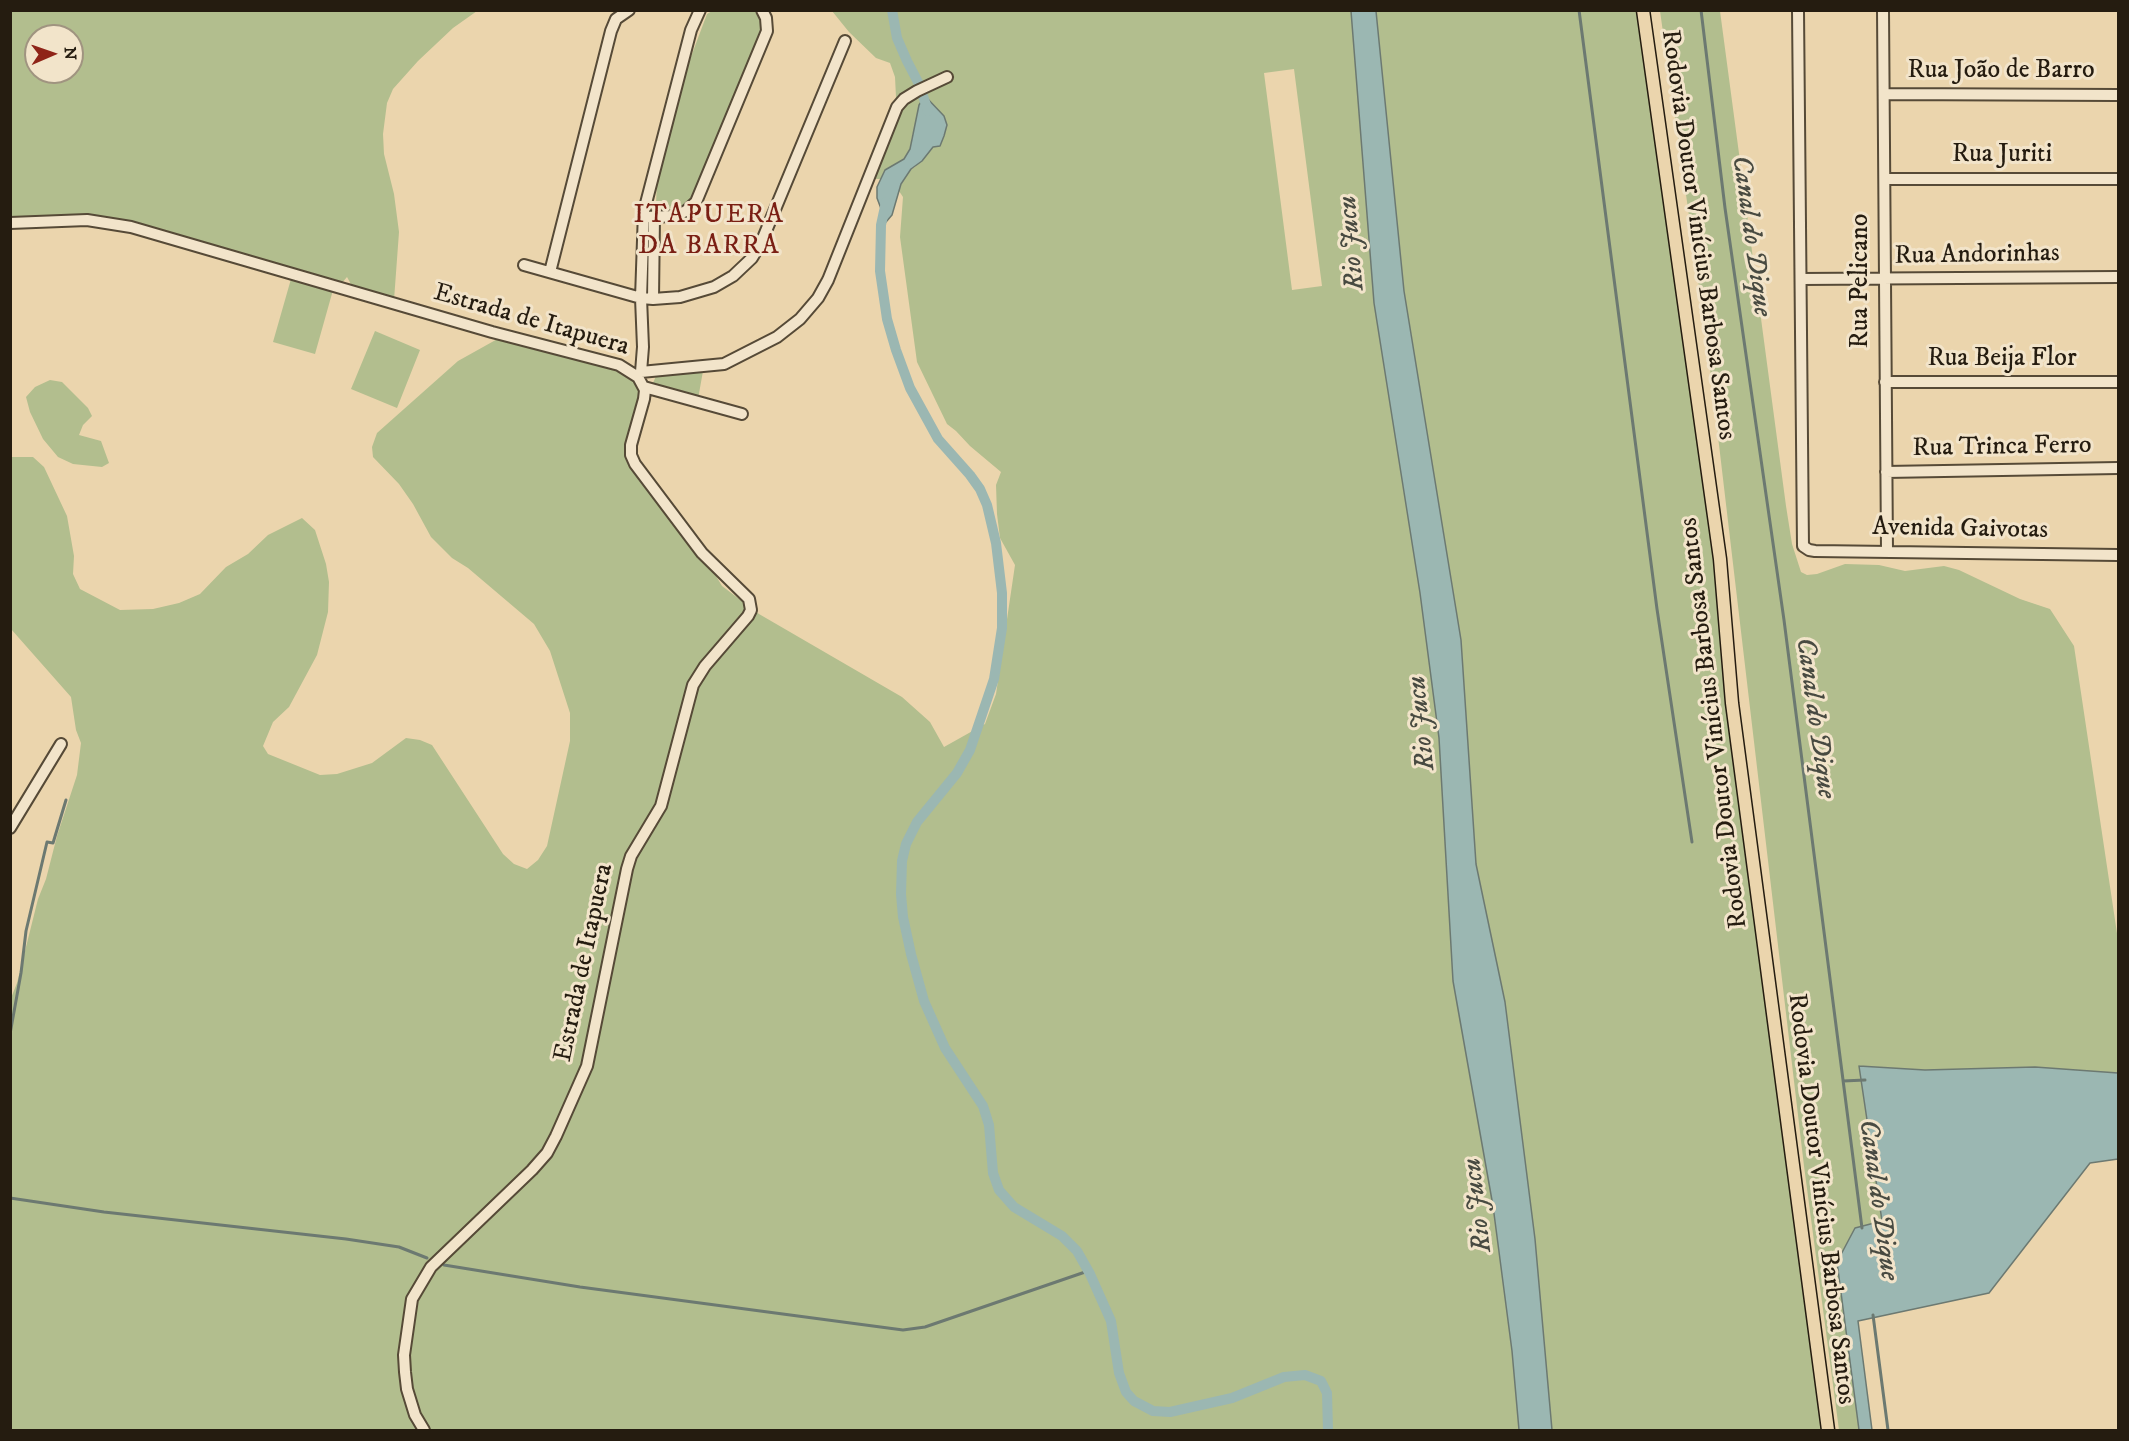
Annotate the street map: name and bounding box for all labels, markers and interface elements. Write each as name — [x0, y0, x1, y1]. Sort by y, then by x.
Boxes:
north arrow — [24, 24, 84, 84]
street label: Rodovia Doutor Vinícius Barbosa Santos — [1653, 28, 1741, 442]
text: N — [60, 47, 80, 60]
street label: Rua João de Barro — [1907, 56, 2095, 88]
street label: Rua Juriti — [1952, 140, 2052, 172]
water label: Canal do Dique — [1723, 153, 1777, 319]
water label: Rio Jucu — [1333, 194, 1373, 292]
district label: ITAPUERA DA BARRA — [634, 200, 784, 263]
street label: Rua Pelicano — [1846, 214, 1878, 348]
street label: Rua Andorinhas — [1894, 239, 2060, 273]
street label: Estrada de Itapuera — [430, 278, 632, 364]
street label: Rua Beija Flor — [1927, 344, 2077, 376]
street label: Rua Trinca Ferro — [1912, 431, 2092, 465]
street label: Avenida Gaivotas — [1872, 513, 2048, 547]
street label: Rodovia Doutor Vinícius Barbosa Santos — [1674, 516, 1756, 930]
water label: Canal do Dique — [1787, 635, 1841, 801]
water label: Rio Jucu — [1402, 674, 1444, 772]
street label: Estrada de Itapuera — [549, 861, 621, 1065]
street label: Rodovia Doutor Vinícius Barbosa Santos — [1779, 992, 1861, 1406]
water label: Canal do Dique — [1850, 1117, 1904, 1283]
water label: Rio Jucu — [1457, 1156, 1501, 1254]

